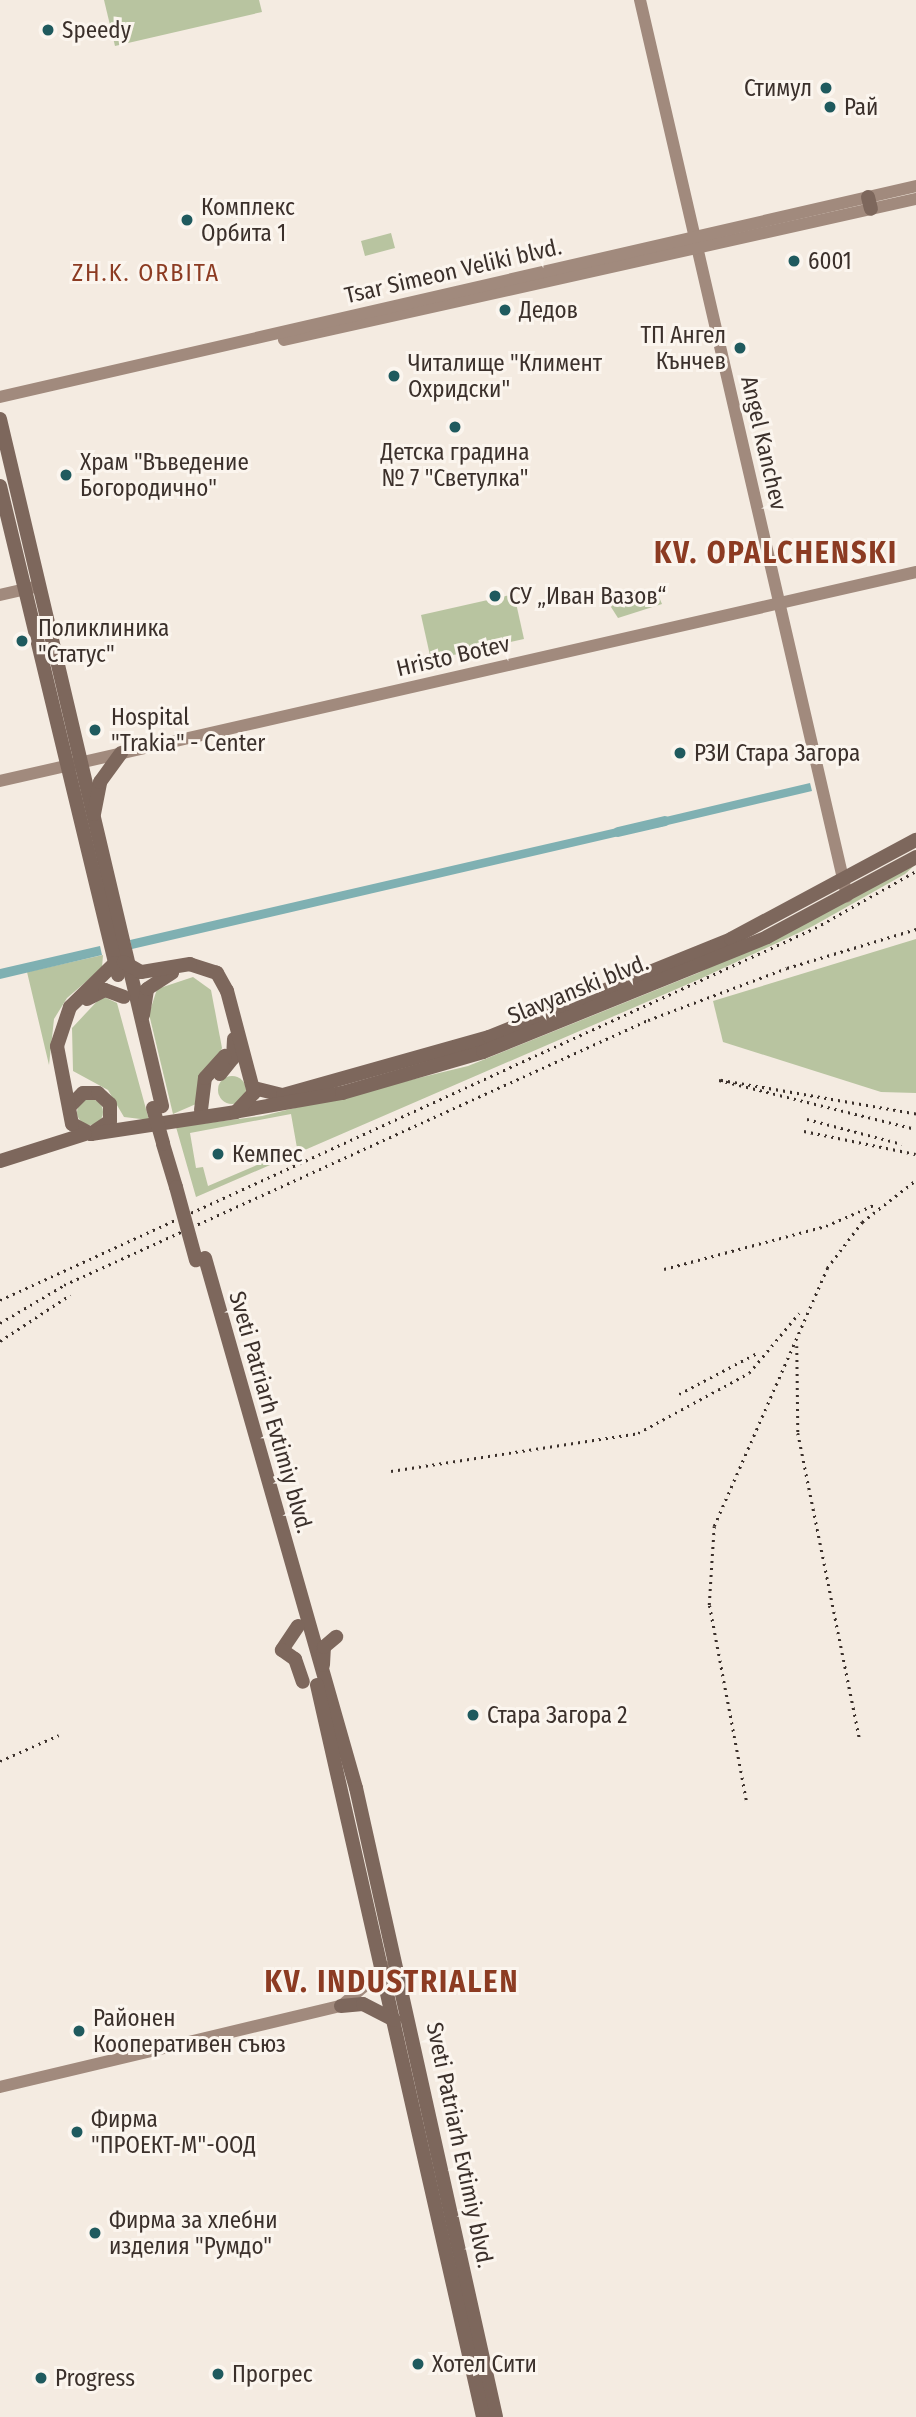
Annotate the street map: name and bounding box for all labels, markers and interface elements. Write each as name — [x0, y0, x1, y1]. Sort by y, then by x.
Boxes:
place label: Speedy — [62, 16, 131, 44]
marker: Speedy — [40, 22, 56, 38]
place label: Стимул — [744, 74, 812, 102]
marker: Стимул — [818, 80, 834, 96]
place label: Рай — [844, 93, 878, 121]
marker: Рай — [822, 99, 838, 115]
place label: Комплекс Орбита 1 — [201, 193, 295, 247]
marker: Комплекс Орбита 1 — [179, 212, 195, 228]
street label: Tsar Simeon Veliki blvd. — [342, 233, 564, 309]
place label: 6001 — [808, 247, 852, 275]
marker: 6001 — [786, 253, 802, 269]
district label: ZH.K. ORBITA — [73, 260, 219, 288]
place label: Дедов — [519, 296, 578, 324]
marker: Дедов — [497, 302, 513, 318]
place label: ТП Ангел Кънчев — [640, 321, 726, 375]
marker: ТП Ангел Кънчев — [732, 340, 748, 356]
place label: Читалище "Климент Охридски" — [408, 349, 602, 403]
marker: Читалище "Климент Охридски" — [386, 368, 402, 384]
street label: Angel Kanchev — [735, 373, 793, 513]
marker: Детска градина № 7 "Светулка" — [447, 419, 463, 435]
place label: Детска градина № 7 "Светулка" — [380, 438, 530, 492]
place label: Храм "Въведение Богородично" — [80, 448, 249, 502]
marker: Храм "Въведение Богородично" — [58, 467, 74, 483]
district label: KV. OPALCHENSKI — [656, 535, 896, 571]
place label: СУ „Иван Вазов“ — [509, 582, 666, 610]
marker: СУ „Иван Вазов“ — [487, 588, 503, 604]
place label: Поликлиника "Статус" — [38, 614, 169, 668]
street label: Hristo Botev — [394, 630, 512, 682]
marker: Поликлиника "Статус" — [12, 631, 32, 651]
place label: Hospital "Trakia" - Center — [111, 703, 265, 757]
marker: Hospital "Trakia" - Center — [85, 720, 105, 740]
place label: РЗИ Стара Загора — [694, 739, 860, 767]
marker: РЗИ Стара Загора — [672, 745, 688, 761]
street label: Slavyanski blvd. — [504, 948, 652, 1030]
place label: Кемпес — [232, 1140, 303, 1168]
marker: Кемпес — [210, 1146, 226, 1162]
street label: Sveti Patriarh Evtimiy blvd. — [223, 1288, 319, 1536]
place label: Стара Загора 2 — [487, 1701, 627, 1729]
marker: Стара Загора 2 — [465, 1707, 481, 1723]
district label: KV. INDUSTRIALEN — [266, 1964, 518, 2000]
place label: Районен Кооперативен съюз — [93, 2004, 286, 2058]
street label: Sveti Patriarh Evtimiy blvd. — [420, 2020, 500, 2270]
marker: Районен Кооперативен съюз — [71, 2023, 87, 2039]
place label: Фирма "ПРОЕКТ-М"-ООД — [91, 2105, 256, 2159]
marker: Фирма "ПРОЕКТ-М"-ООД — [69, 2124, 85, 2140]
place label: Фирма за хлебни изделия "Румдо" — [109, 2206, 278, 2260]
marker: Фирма за хлебни изделия "Румдо" — [87, 2225, 103, 2241]
place label: Хотел Сити — [432, 2350, 537, 2378]
marker: Хотел Сити — [410, 2356, 426, 2372]
place label: Прогрес — [232, 2360, 313, 2388]
place label: Progress — [55, 2364, 135, 2392]
marker: Прогрес — [210, 2366, 226, 2382]
marker: Progress — [33, 2370, 49, 2386]

